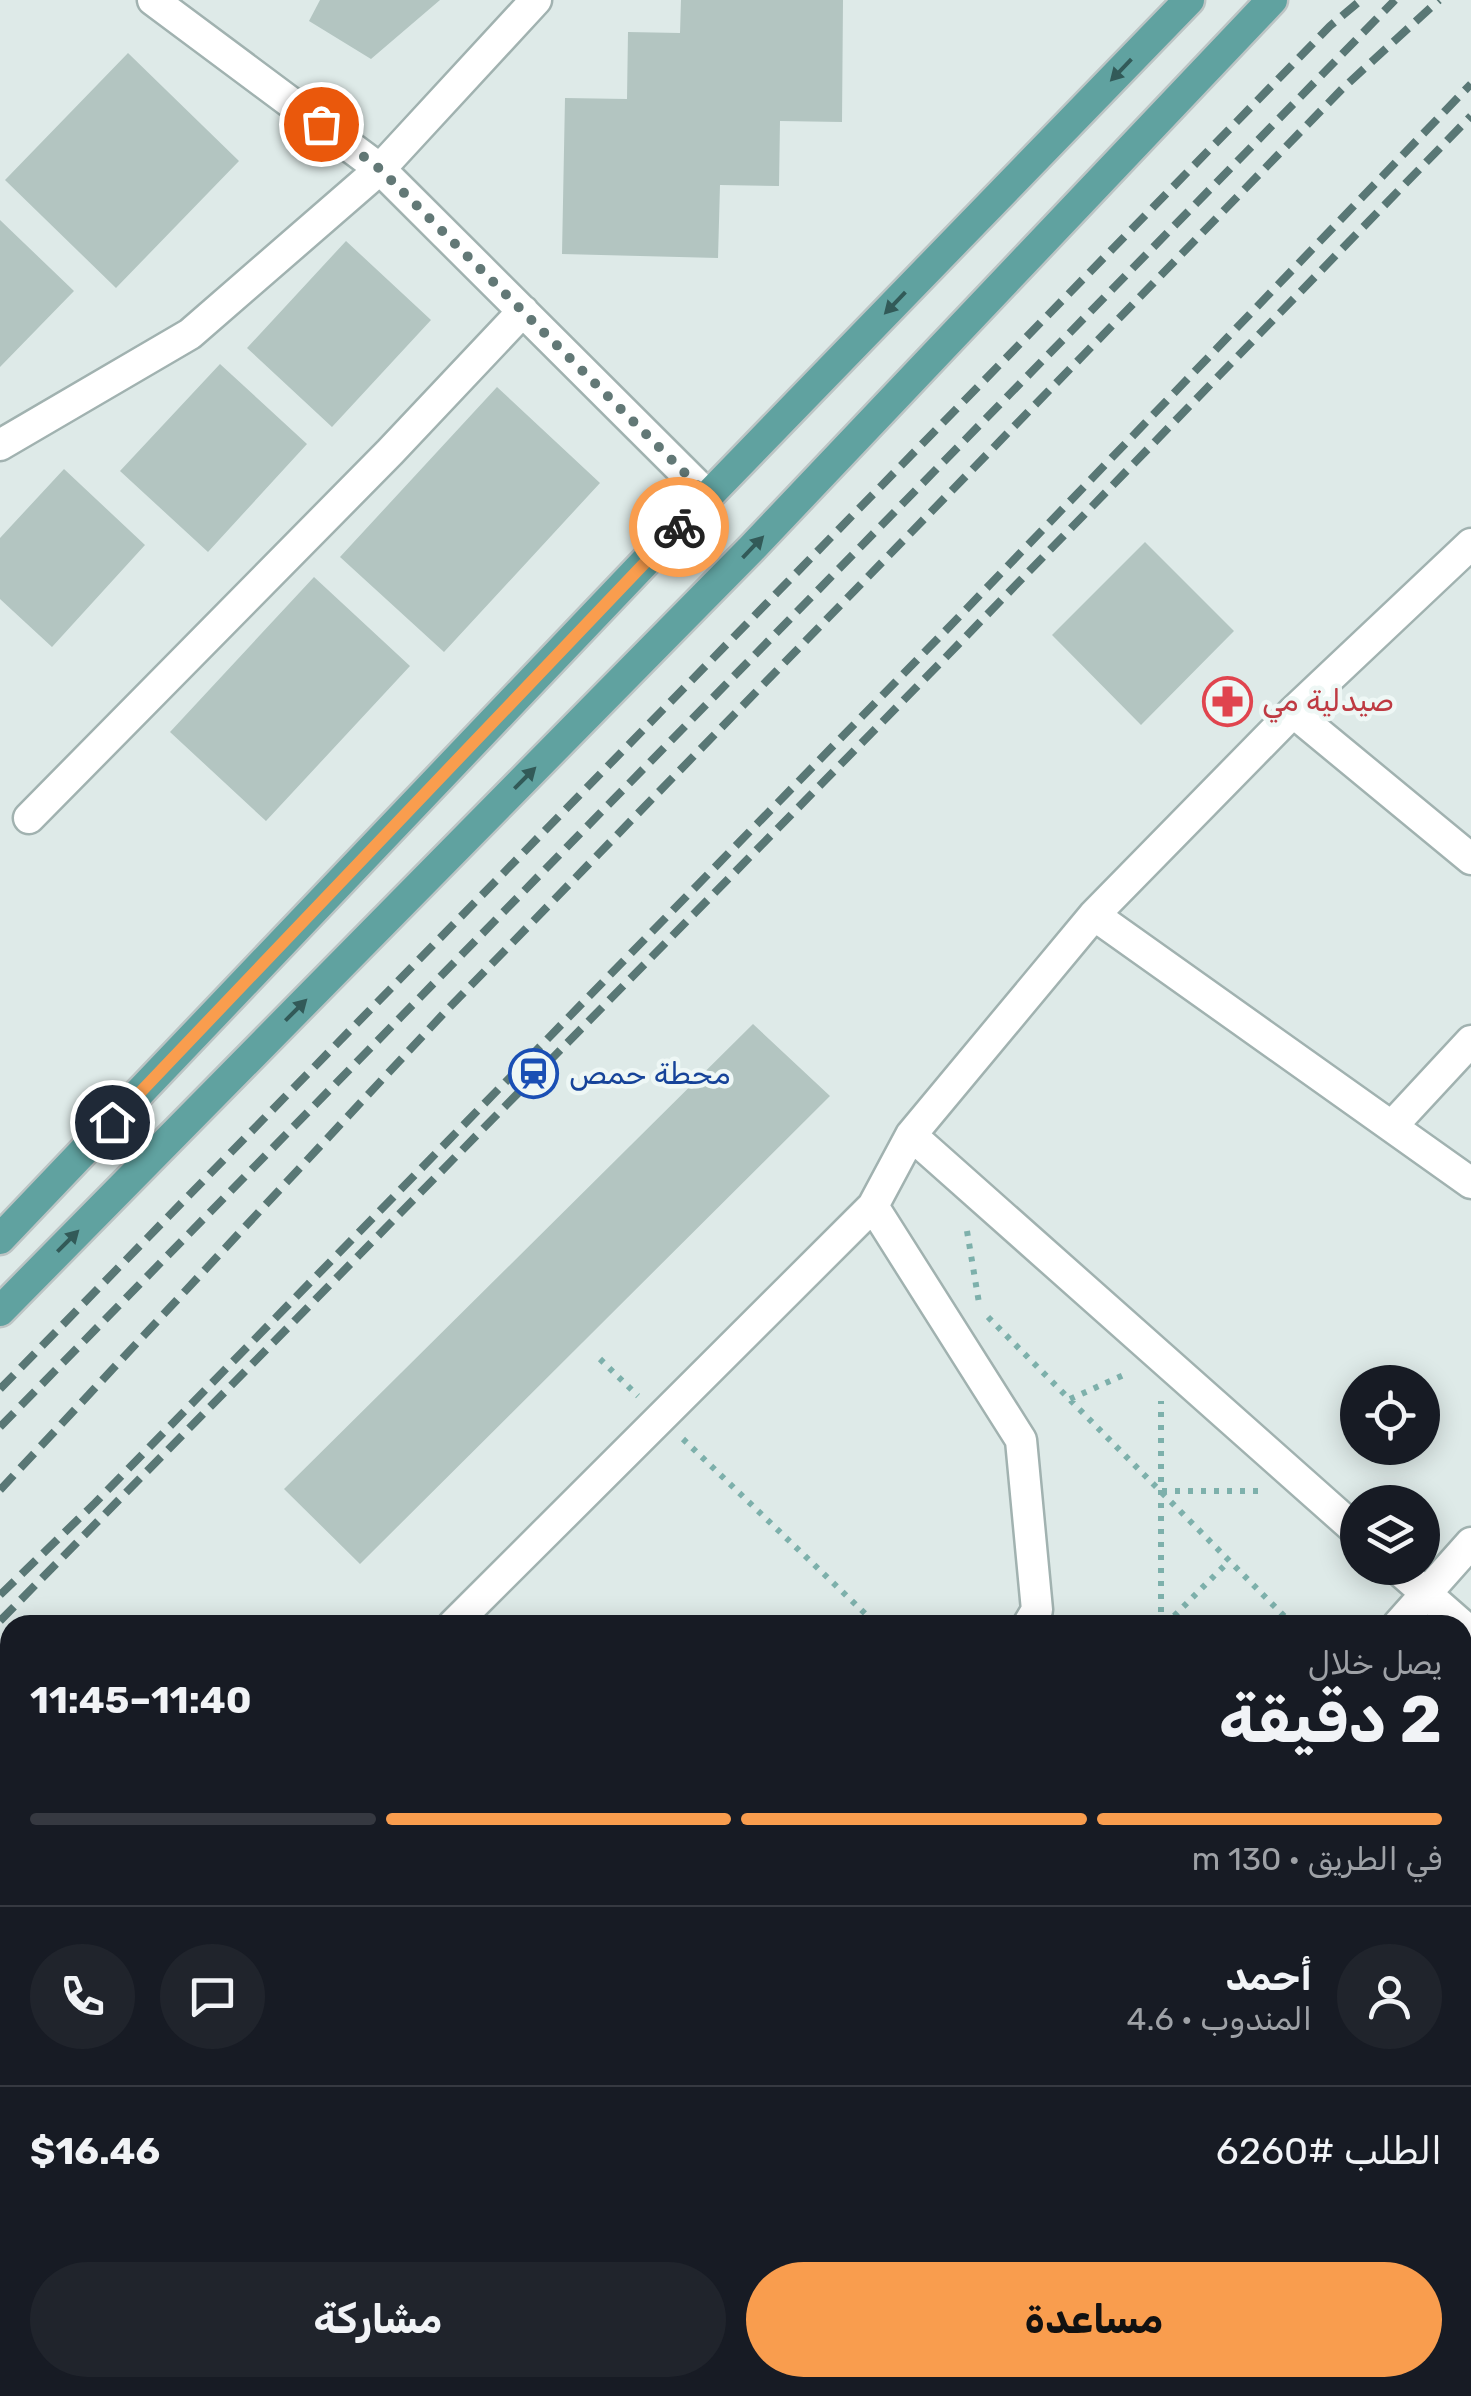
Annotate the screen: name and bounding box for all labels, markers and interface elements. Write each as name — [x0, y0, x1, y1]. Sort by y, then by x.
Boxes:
one-way arrow — [1110, 57, 1133, 81]
pin — [279, 82, 364, 167]
icon: bag — [294, 97, 349, 152]
one-way arrow — [884, 291, 907, 315]
courier — [629, 477, 729, 577]
icon: bike — [652, 500, 707, 555]
one-way arrow — [741, 535, 764, 559]
pharmacy icon: صيدلية مي — [1201, 675, 1253, 727]
place label: صيدلية مي — [1262, 683, 1394, 723]
one-way arrow — [512, 767, 536, 791]
one-way arrow — [284, 998, 308, 1022]
station icon: محطة حمص — [508, 1048, 560, 1100]
place label: محطة حمص — [569, 1056, 731, 1092]
pin — [70, 1080, 155, 1165]
icon: home — [85, 1095, 140, 1150]
one-way arrow — [56, 1229, 80, 1253]
map controls — [1340, 1365, 1440, 1585]
button: locate — [1340, 1365, 1440, 1465]
button: layers — [1340, 1485, 1440, 1585]
text: يصل خلال — [1308, 1644, 1442, 1682]
text: 11:40–11:45 — [30, 1677, 252, 1723]
text: 2 دقيقة — [1219, 1681, 1442, 1758]
text: في الطريق · 130 m — [1192, 1840, 1442, 1878]
button: phone — [30, 1944, 135, 2049]
button: chat — [160, 1944, 265, 2049]
button: person — [1337, 1944, 1442, 2049]
text: أحمد — [1225, 1954, 1312, 2000]
text: المندوب · 4.6 — [1127, 2000, 1312, 2038]
text: $16.46 — [30, 2128, 160, 2174]
text: الطلب #6260 — [1216, 2128, 1442, 2174]
button: مشاركة — [30, 2262, 726, 2377]
button: مساعدة — [746, 2262, 1442, 2377]

